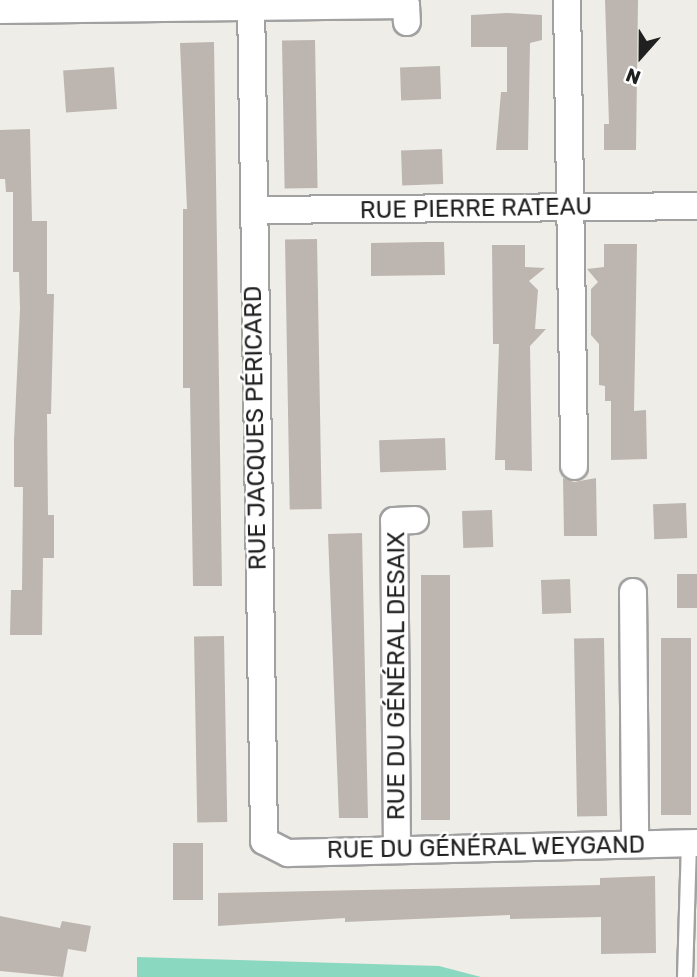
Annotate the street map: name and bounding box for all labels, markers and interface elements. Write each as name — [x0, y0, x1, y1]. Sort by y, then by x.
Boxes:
north arrow — [606, 21, 676, 91]
text: N — [623, 63, 644, 89]
street label: RUE PIERRE RATEAU — [360, 193, 592, 225]
street label: RUE JACQUES PÉRICARD — [239, 286, 273, 570]
street label: RUE DU GÉNÉRAL DESAIX — [383, 531, 411, 821]
street label: RUE DU GÉNÉRAL WEYGAND — [326, 831, 646, 865]

